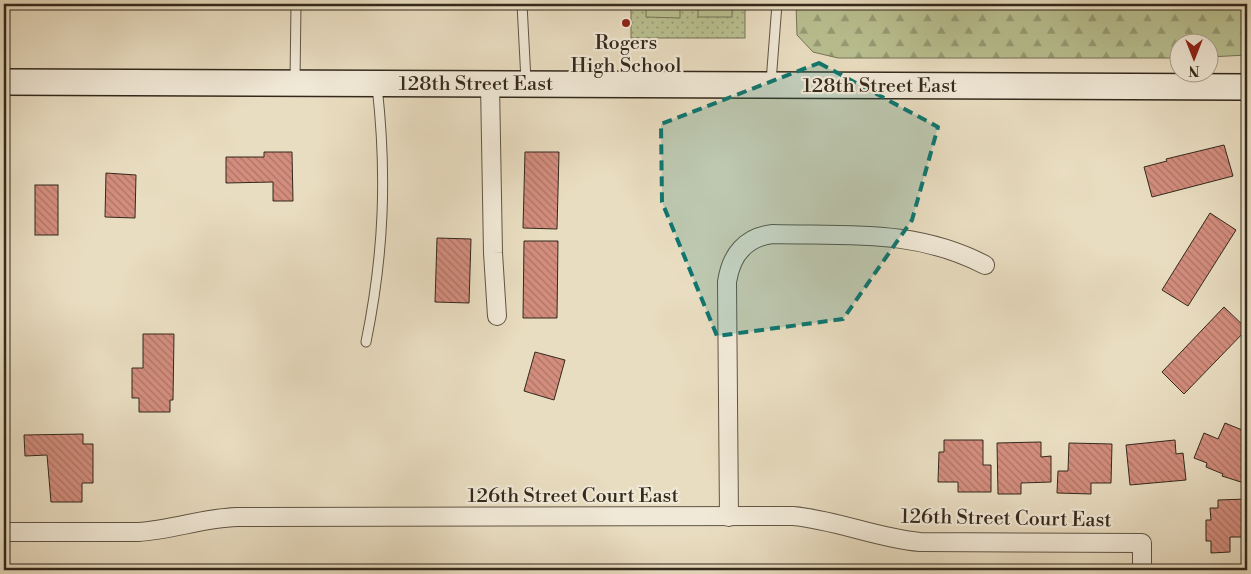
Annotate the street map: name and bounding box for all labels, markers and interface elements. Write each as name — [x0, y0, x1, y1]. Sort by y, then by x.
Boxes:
marker: Rogers High School — [620, 17, 632, 29]
place label: Rogers High School — [571, 31, 681, 79]
north arrow — [1168, 32, 1218, 82]
text: N — [1188, 61, 1200, 79]
street label: 128th Street East — [399, 72, 553, 97]
street label: 128th Street East — [803, 74, 957, 99]
street label: 126th Street Court East — [467, 484, 679, 509]
street label: 126th Street Court East — [900, 505, 1112, 533]

